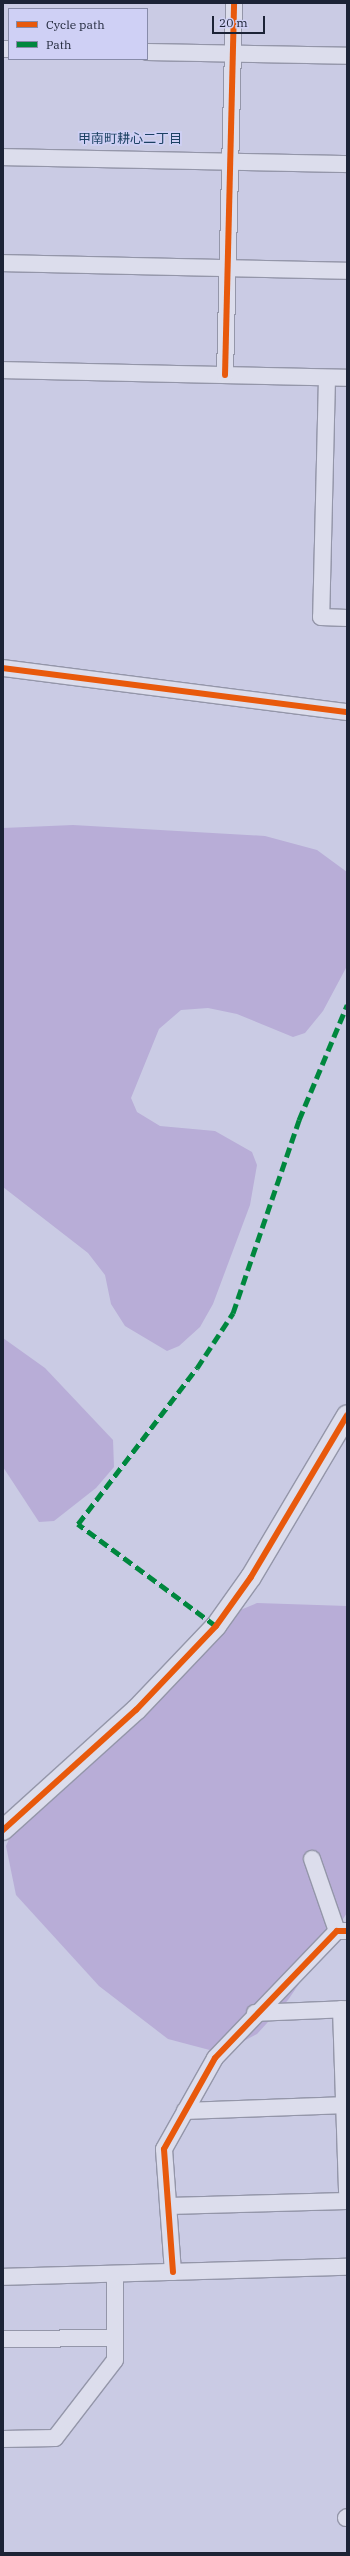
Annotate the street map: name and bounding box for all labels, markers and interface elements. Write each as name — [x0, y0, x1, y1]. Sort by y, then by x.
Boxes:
legend — [8, 8, 148, 60]
scale bar — [214, 8, 267, 34]
text: 20 m — [219, 15, 248, 30]
text: Cycle path — [46, 17, 105, 32]
text: Path — [46, 37, 71, 52]
district label: 甲南町耕心二丁目 — [78, 131, 182, 147]

